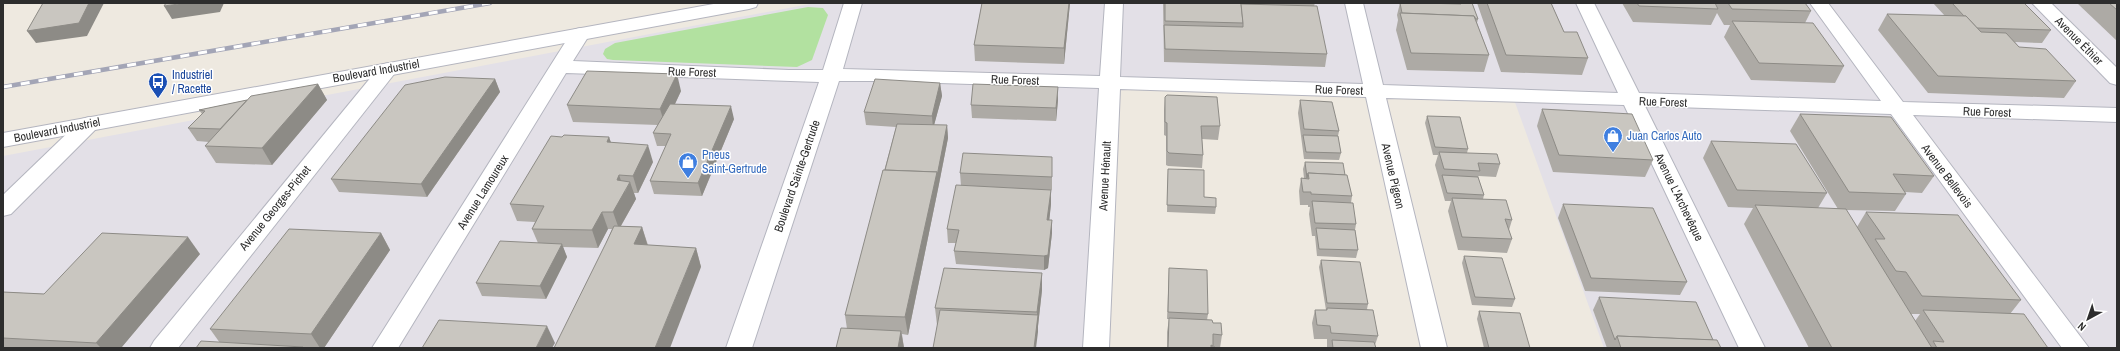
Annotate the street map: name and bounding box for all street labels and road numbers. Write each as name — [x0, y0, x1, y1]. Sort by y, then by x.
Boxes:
street label: Avenue Éthier — [2051, 13, 2107, 69]
street label: Boulevard Industriel — [332, 56, 420, 86]
street label: Rue Forest — [668, 63, 717, 81]
street label: Rue Forest — [991, 71, 1040, 89]
street label: Rue Forest — [1315, 81, 1364, 99]
street label: Rue Forest — [1639, 93, 1688, 111]
street label: Rue Forest — [1963, 103, 2012, 121]
street label: Boulevard Industriel — [13, 114, 101, 146]
street label: Boulevard Sainte-Gertrude — [770, 118, 824, 234]
street label: Avenue Hénault — [1095, 140, 1115, 212]
street label: Avenue Bellevois — [1917, 140, 1976, 211]
street label: Avenue Pigeon — [1377, 141, 1408, 211]
street label: Avenue L'Archevêque — [1650, 150, 1707, 244]
street label: Avenue Lamoureux — [453, 152, 512, 233]
street label: Avenue Georges-Pichet — [235, 162, 314, 255]

